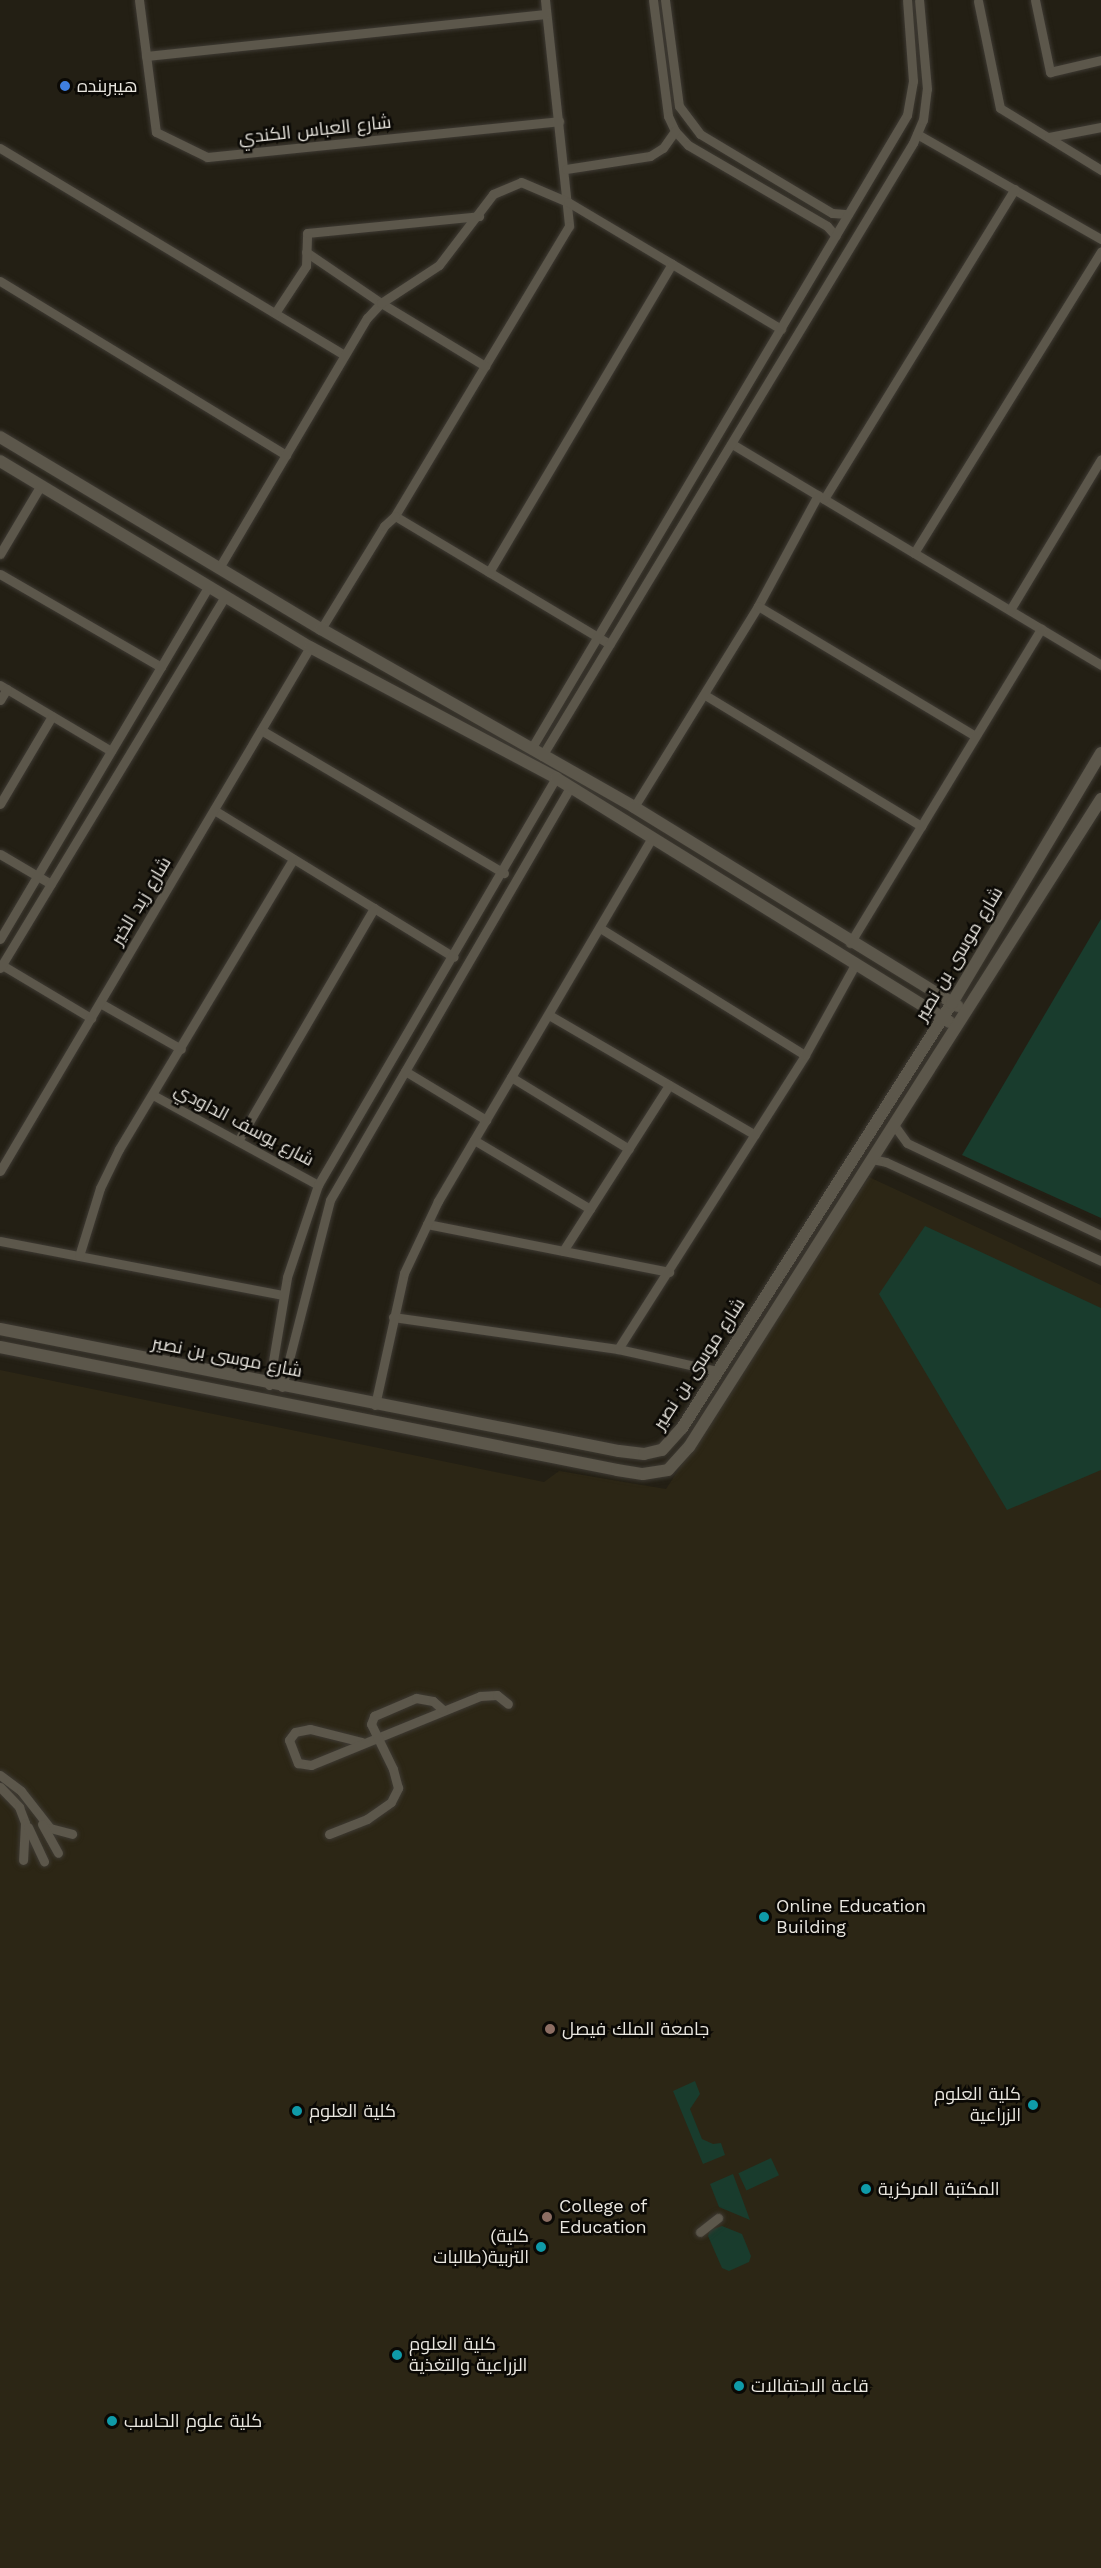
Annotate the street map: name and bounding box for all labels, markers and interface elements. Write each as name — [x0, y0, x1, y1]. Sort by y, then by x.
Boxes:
place label: هيبربنده — [77, 75, 138, 97]
marker: هيبربنده — [58, 79, 72, 93]
street label: شارع العباس الكندي — [238, 111, 392, 149]
street label: شارع زيد الخير — [106, 853, 176, 949]
street label: شارع موسى بن نصير — [910, 883, 1008, 1025]
street label: شارع يوسف الداودي — [170, 1079, 318, 1171]
street label: شارع موسى بن نصير — [648, 1294, 750, 1434]
street label: شارع موسى بن نصير — [150, 1332, 304, 1382]
place label: Online Education Building — [776, 1896, 926, 1938]
marker: Online Education Building — [757, 1910, 771, 1924]
place label: جامعة الملك فيصل — [562, 2018, 709, 2040]
marker: جامعة الملك فيصل — [543, 2022, 557, 2036]
place label: كلية العلوم الزراعية — [934, 2084, 1021, 2126]
marker: كلية العلوم الزراعية — [1026, 2098, 1040, 2112]
place label: كلية العلوم — [309, 2100, 396, 2122]
marker: كلية العلوم — [290, 2104, 304, 2118]
place label: المكتبة المركزية — [878, 2178, 1000, 2200]
marker: المكتبة المركزية — [859, 2182, 873, 2196]
place label: College of Education — [559, 2196, 647, 2238]
marker: College of Education — [540, 2210, 554, 2224]
place label: (كلية التربية(طالبات — [433, 2226, 529, 2268]
marker: (كلية التربية(طالبات — [534, 2240, 548, 2254]
place label: كلية العلوم الزراعية والتغذية — [409, 2334, 527, 2376]
marker: كلية العلوم الزراعية والتغذية — [390, 2348, 404, 2362]
place label: قاعة الاحتفالات — [751, 2375, 869, 2397]
marker: قاعة الاحتفالات — [732, 2379, 746, 2393]
place label: كلية علوم الحاسب — [124, 2410, 262, 2432]
marker: كلية علوم الحاسب — [105, 2414, 119, 2428]

